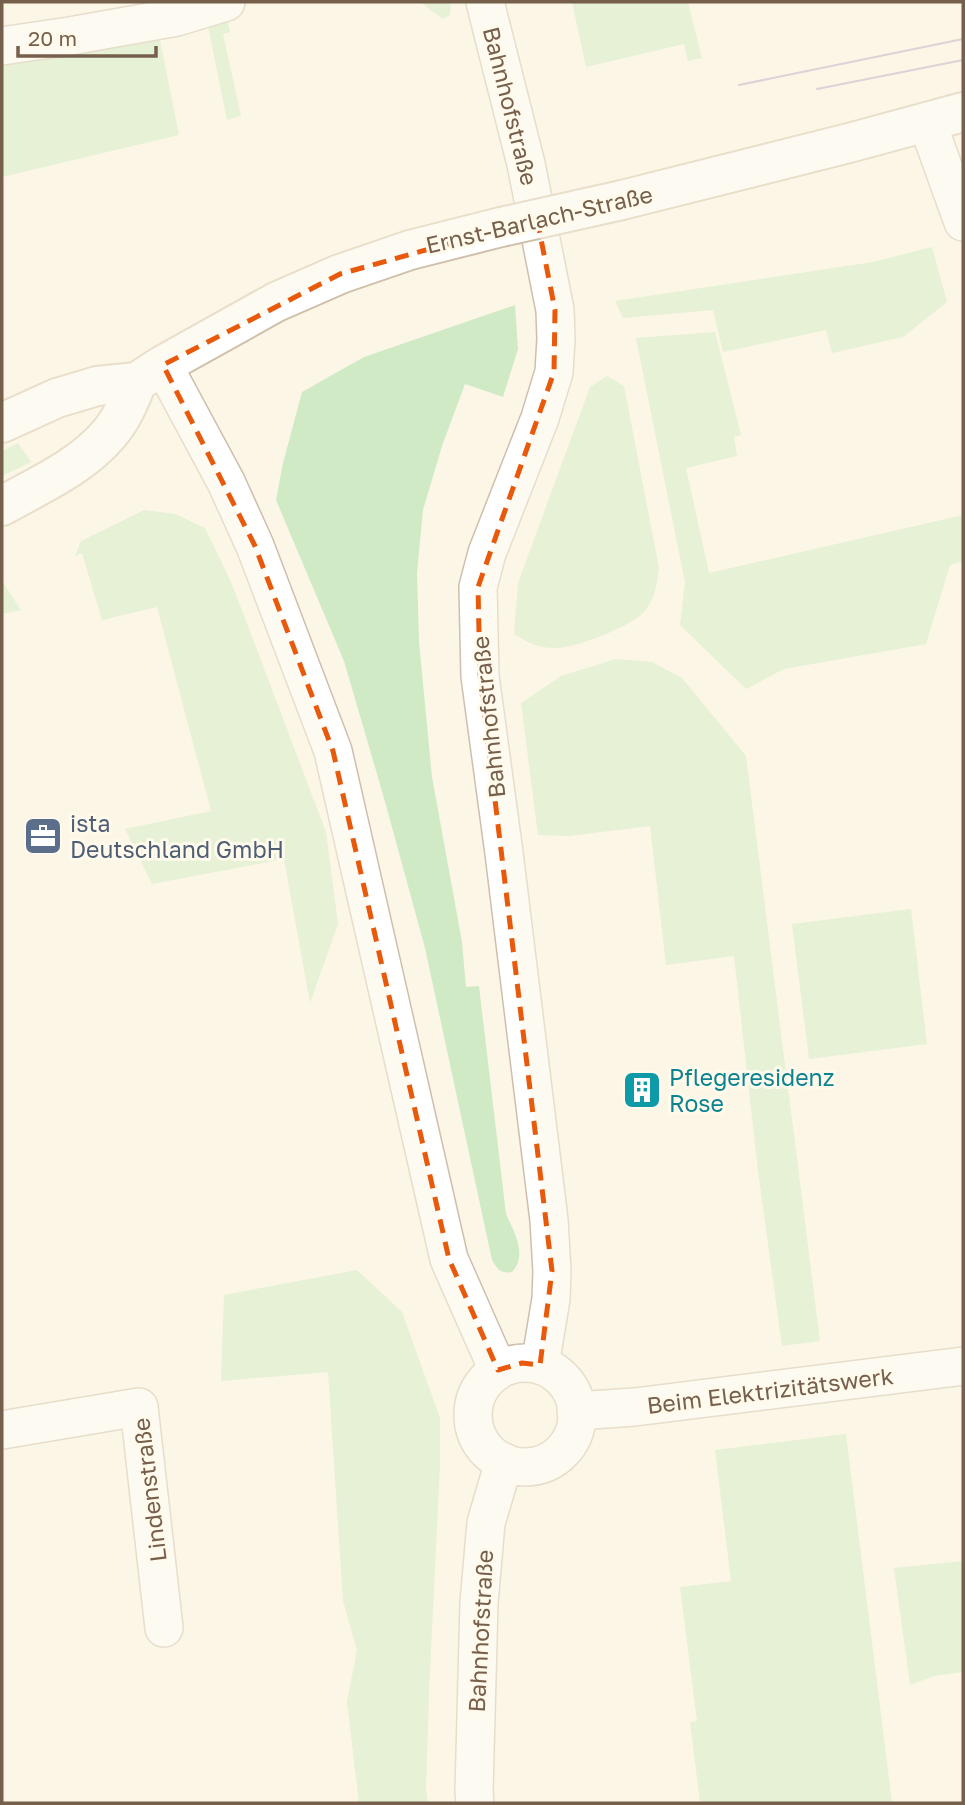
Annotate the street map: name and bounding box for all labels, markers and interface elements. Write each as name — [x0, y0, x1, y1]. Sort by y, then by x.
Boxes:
scale bar — [18, 14, 156, 58]
street label: Bahnhofstraße — [478, 24, 544, 188]
text: 20 m — [28, 25, 77, 51]
street label: Ernst-Barlach-Straße — [423, 179, 655, 259]
street label: Bahnhofstraße — [466, 635, 510, 799]
place label: ista Deutschland GmbH — [70, 809, 284, 863]
office icon: ista Deutschland GmbH — [22, 815, 64, 857]
place label: Pflegeresidenz Rose — [669, 1063, 834, 1117]
building icon: Pflegeresidenz Rose — [621, 1069, 663, 1111]
street label: Beim Elektrizitätswerk — [645, 1361, 895, 1419]
street label: Lindenstraße — [126, 1416, 172, 1564]
street label: Bahnhofstraße — [462, 1549, 498, 1713]

